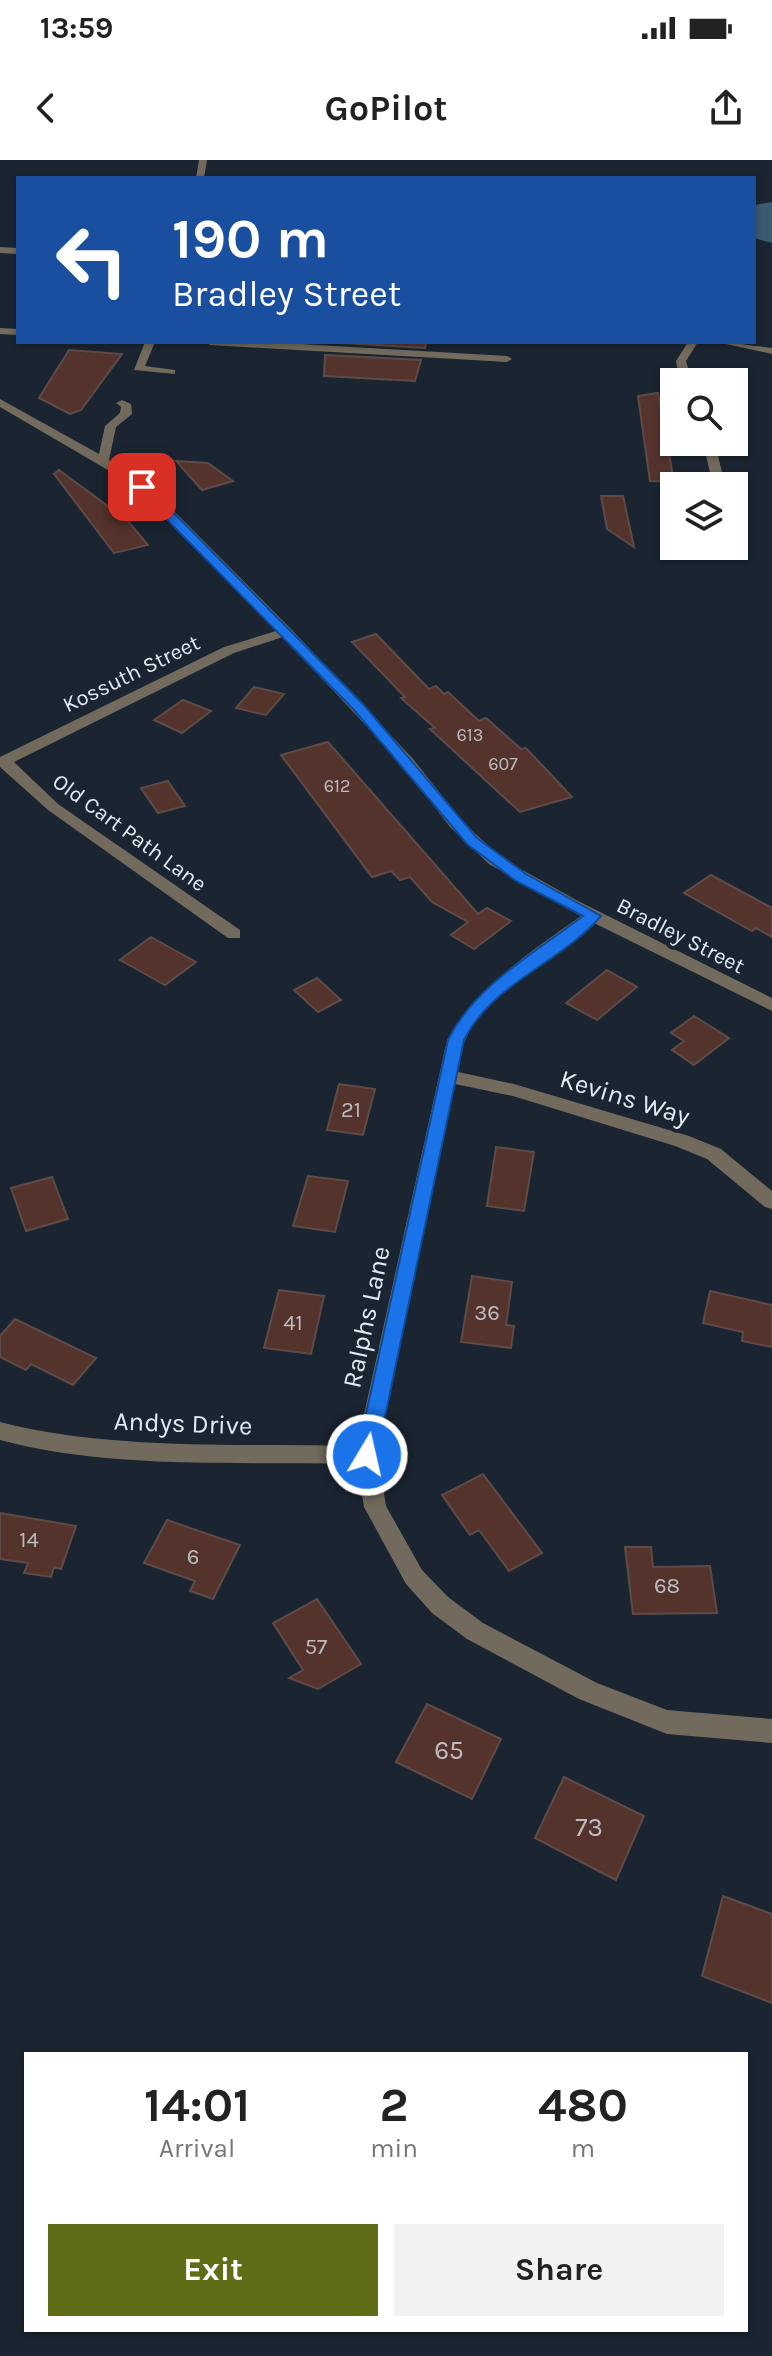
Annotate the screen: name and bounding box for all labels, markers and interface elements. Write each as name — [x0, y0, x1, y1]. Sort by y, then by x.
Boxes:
text: 13:59 — [40, 10, 113, 46]
icon: back — [24, 86, 68, 130]
icon: share — [704, 86, 748, 130]
text: GoPilot — [325, 87, 448, 129]
text: 190 m — [172, 206, 329, 271]
icon: left — [40, 208, 144, 312]
text: Bradley Street — [172, 273, 401, 315]
map controls — [660, 368, 748, 560]
button: search — [660, 368, 748, 456]
pin — [108, 453, 176, 521]
icon: arrive — [120, 465, 164, 509]
button: layers — [660, 472, 748, 560]
street label: Kossuth Street — [59, 630, 204, 718]
house number: 613 — [457, 724, 483, 746]
house number: 607 — [488, 753, 518, 775]
street label: Old Cart Path Lane — [47, 768, 211, 897]
house number: 612 — [324, 775, 350, 797]
street label: Bradley Street — [612, 893, 749, 979]
street label: Kevins Way — [556, 1063, 694, 1132]
house number: 21 — [341, 1097, 361, 1123]
street label: Ralphs Lane — [336, 1244, 397, 1391]
house number: 36 — [474, 1300, 500, 1326]
house number: 41 — [283, 1310, 303, 1336]
street label: Andys Drive — [113, 1406, 253, 1441]
position arrow — [325, 1413, 409, 1497]
house number: 14 — [19, 1527, 39, 1553]
house number: 6 — [187, 1544, 199, 1570]
house number: 68 — [654, 1573, 680, 1599]
house number: 57 — [305, 1634, 327, 1660]
house number: 65 — [434, 1735, 464, 1766]
house number: 73 — [575, 1812, 603, 1843]
text: 14:01 — [144, 2077, 250, 2133]
text: 2 — [380, 2077, 409, 2133]
text: 480 — [538, 2077, 628, 2133]
text: Arrival — [159, 2133, 235, 2164]
text: min — [370, 2133, 418, 2164]
text: m — [571, 2133, 595, 2164]
button: Exit — [48, 2224, 378, 2316]
button: Share — [394, 2224, 724, 2316]

